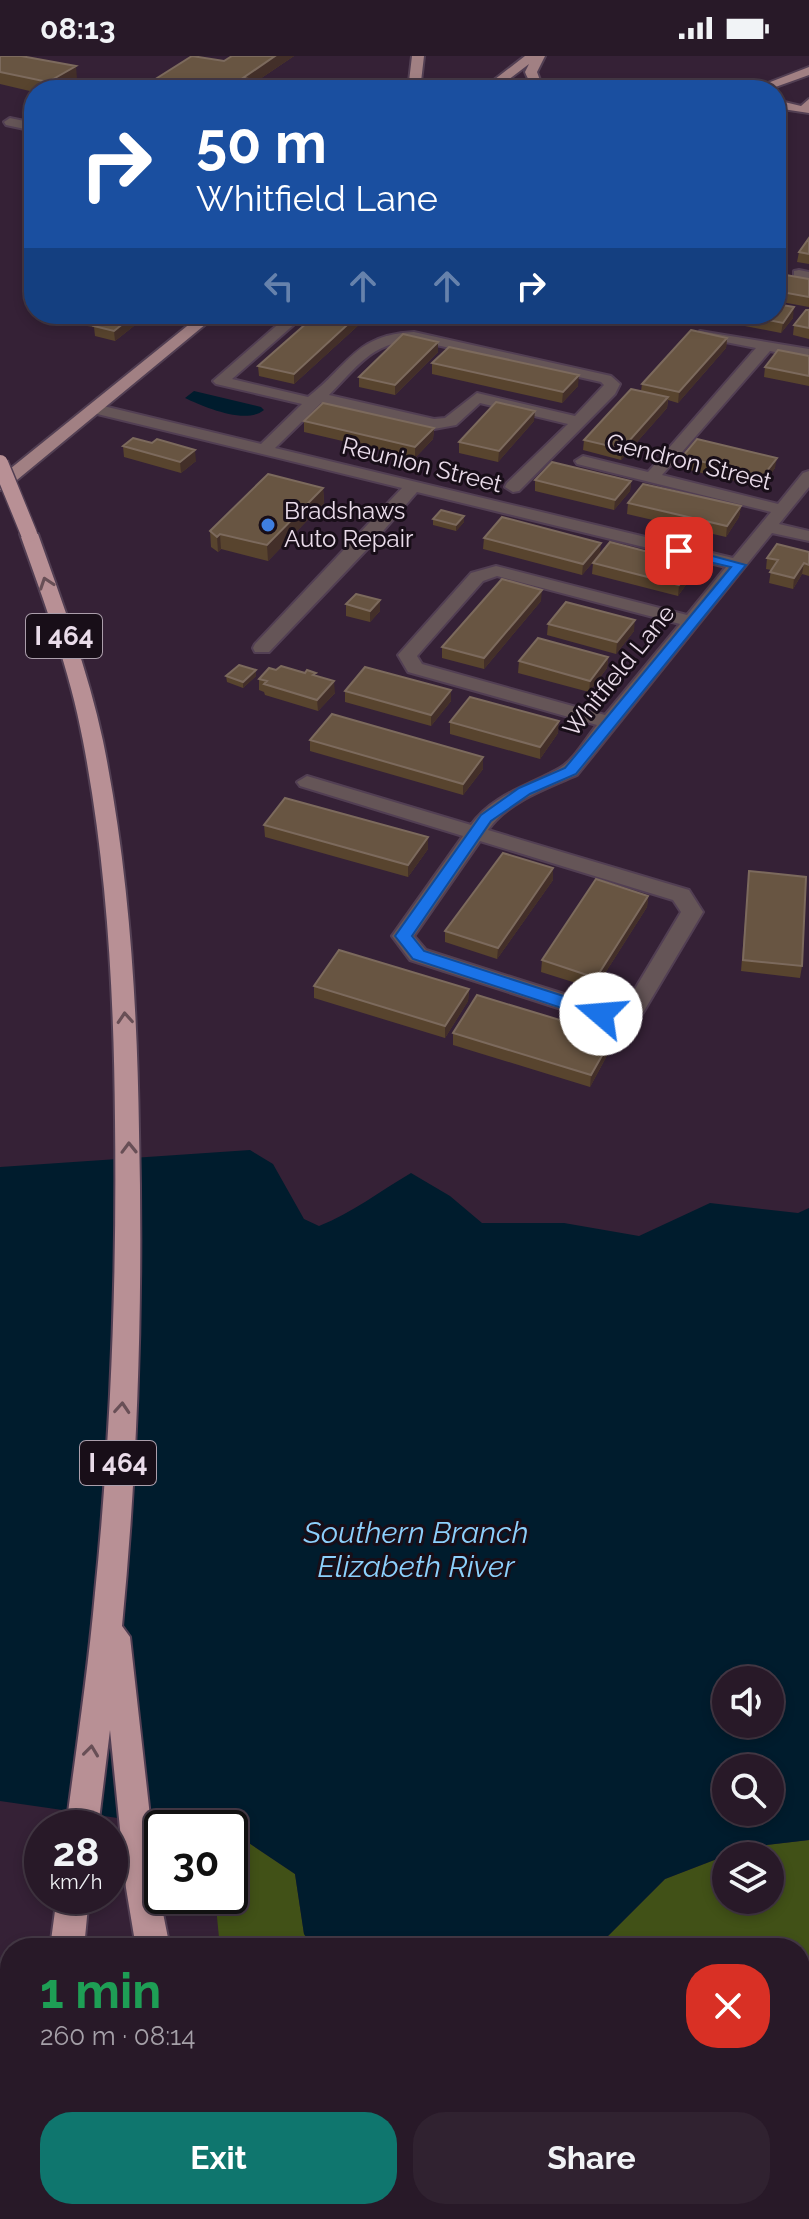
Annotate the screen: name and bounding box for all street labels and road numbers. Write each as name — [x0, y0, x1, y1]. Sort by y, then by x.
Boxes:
street label: Gendron Street — [604, 427, 775, 496]
street label: Reunion Street — [339, 431, 505, 498]
street label: Whitfield Lane — [557, 599, 681, 742]
road number: I 464 — [26, 614, 102, 658]
road number: I 464 — [80, 1441, 156, 1485]

